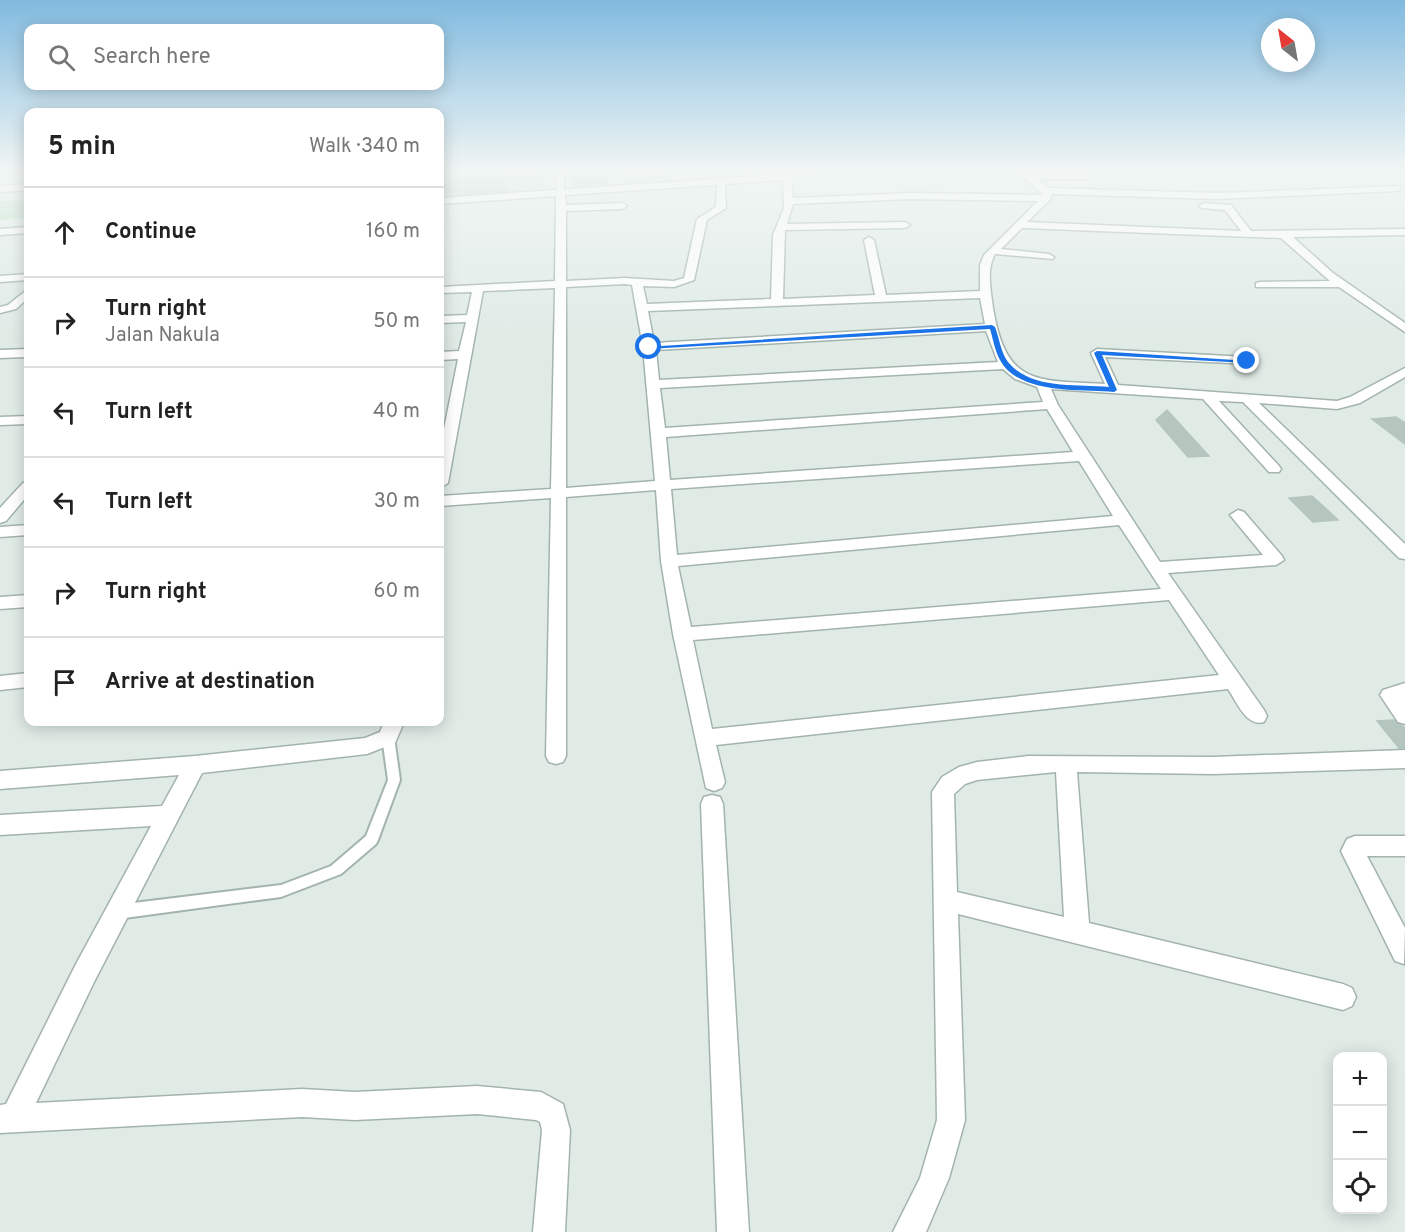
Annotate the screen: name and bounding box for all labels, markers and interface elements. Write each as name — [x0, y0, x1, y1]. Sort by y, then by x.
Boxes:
north arrow — [1261, 18, 1315, 72]
search box — [24, 24, 444, 90]
icon: search — [45, 41, 78, 74]
text: Search here — [93, 44, 211, 71]
text: 5 min — [48, 131, 116, 164]
text: Walk · 340 m — [309, 134, 420, 160]
icon: ahead — [48, 216, 81, 249]
text: Continue — [105, 219, 196, 246]
text: 160 m — [366, 219, 420, 245]
text: Turn right — [105, 296, 207, 323]
icon: right — [48, 306, 81, 339]
text: 50 m — [373, 309, 420, 335]
text: Jalan Nakula — [105, 323, 220, 349]
route start — [635, 333, 661, 359]
route end — [1233, 347, 1259, 373]
icon: left — [48, 396, 81, 429]
text: Turn left — [105, 399, 193, 426]
text: 40 m — [373, 399, 420, 425]
icon: left — [48, 486, 81, 519]
text: Turn left — [105, 489, 193, 516]
text: 30 m — [374, 489, 420, 515]
icon: right — [48, 576, 81, 609]
text: Turn right — [105, 579, 207, 606]
text: 60 m — [374, 579, 420, 605]
icon: arrive — [48, 666, 81, 699]
text: Arrive at destination — [105, 669, 315, 696]
map controls — [1333, 1052, 1387, 1214]
button: + — [1333, 1052, 1387, 1106]
button: − — [1333, 1106, 1387, 1160]
button: locate — [1333, 1160, 1387, 1214]

